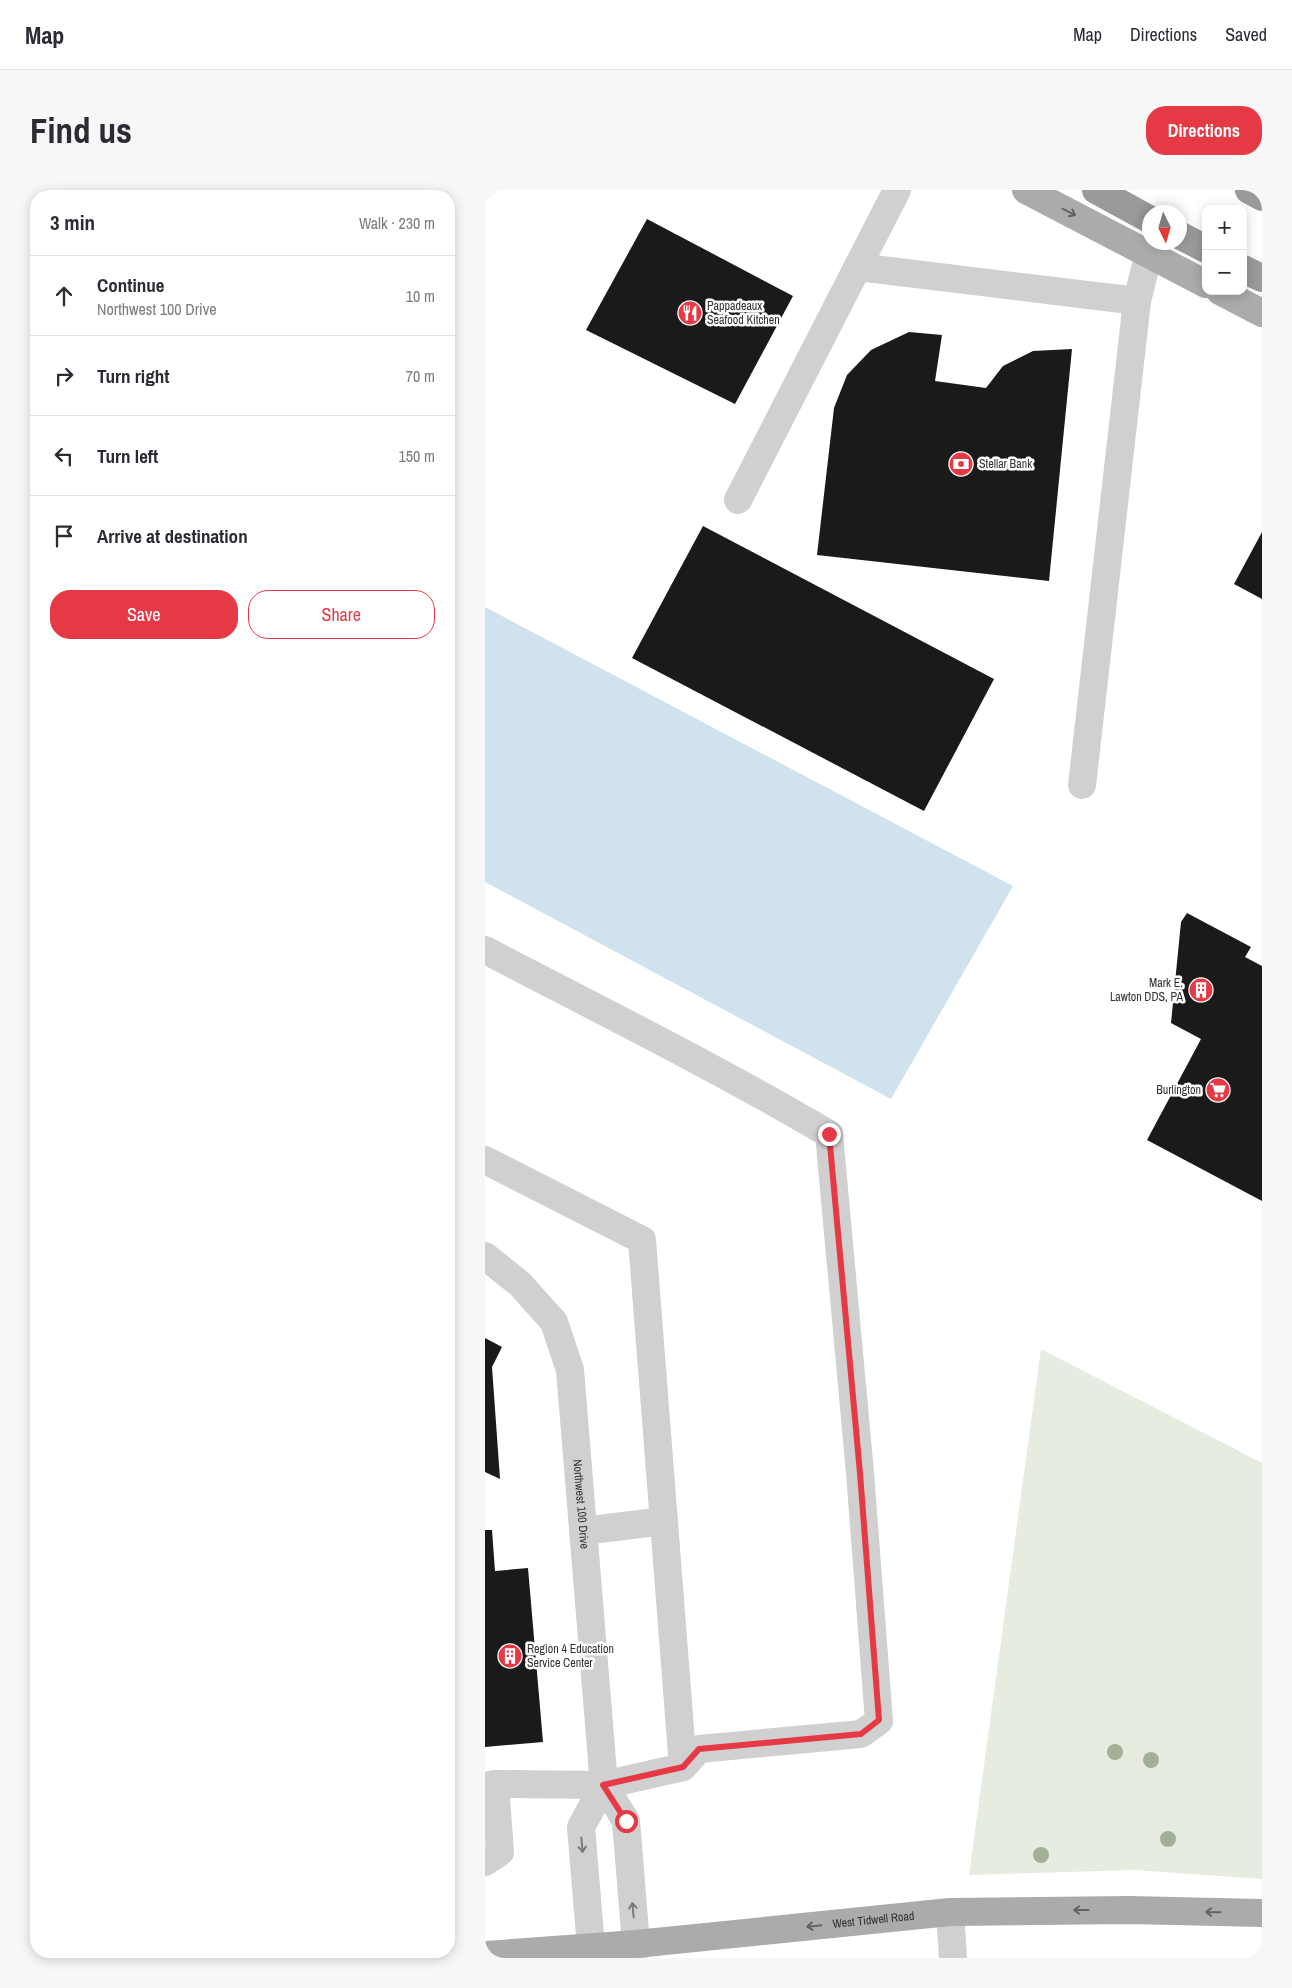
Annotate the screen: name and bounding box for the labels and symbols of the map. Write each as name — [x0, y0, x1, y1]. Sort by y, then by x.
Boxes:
north arrow — [1142, 205, 1187, 250]
one-way arrow — [1061, 208, 1076, 217]
place label: Pappadeaux Seafood Kitchen — [707, 298, 780, 328]
restaurant icon: Pappadeaux Seafood Kitchen — [677, 300, 703, 326]
bank icon: Stellar Bank — [948, 451, 974, 477]
place label: Stellar Bank — [979, 456, 1032, 472]
place label: Mark E. Lawton DDS, PA — [1110, 975, 1183, 1005]
building icon: Mark E. Lawton DDS, PA — [1188, 977, 1214, 1003]
supermarket icon: Burlington — [1205, 1077, 1231, 1103]
place label: Burlington — [1156, 1082, 1201, 1098]
route end — [818, 1123, 841, 1146]
street label: Northwest 100 Drive — [569, 1459, 593, 1550]
place label: Region 4 Education Service Center — [527, 1641, 614, 1671]
building icon: Region 4 Education Service Center — [497, 1643, 523, 1669]
route start — [615, 1810, 638, 1833]
one-way arrow — [577, 1837, 587, 1853]
one-way arrow — [629, 1902, 638, 1918]
one-way arrow — [1073, 1905, 1089, 1915]
one-way arrow — [1206, 1907, 1222, 1917]
street label: West Tidwell Road — [832, 1908, 915, 1932]
one-way arrow — [806, 1921, 822, 1930]

